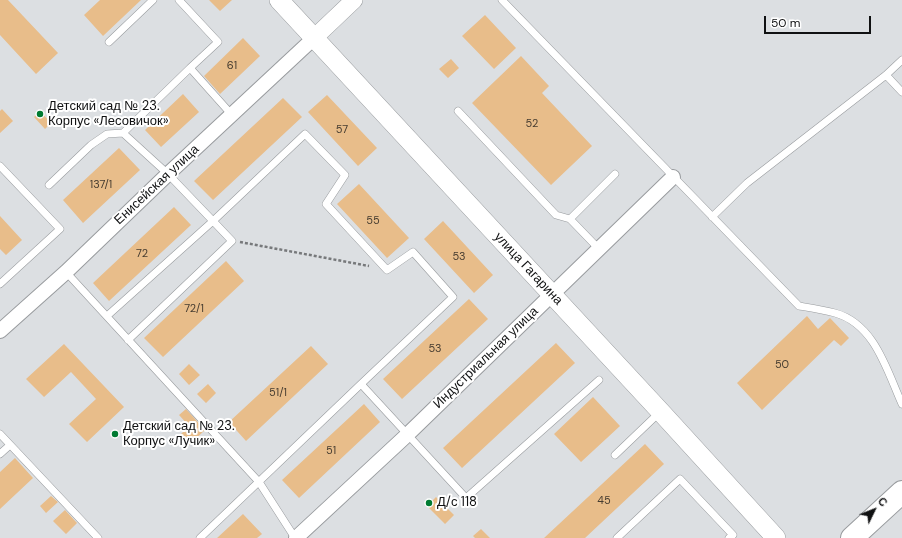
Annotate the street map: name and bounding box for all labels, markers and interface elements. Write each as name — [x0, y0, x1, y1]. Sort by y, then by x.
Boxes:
scale bar — [766, 8, 873, 34]
text: 50 m — [771, 15, 800, 31]
house number: 61 — [227, 59, 237, 73]
place label: Детский сад № 23. Корпус «Лесовичок» — [48, 99, 169, 130]
marker: Детский сад № 23. Корпус «Лесовичок» — [35, 109, 45, 119]
house number: 52 — [526, 117, 538, 131]
house number: 57 — [336, 123, 348, 137]
street label: Енисейская улица — [111, 142, 203, 228]
house number: 137/1 — [90, 178, 112, 192]
house number: 55 — [366, 214, 380, 228]
street label: улица Гагарина — [490, 230, 566, 308]
house number: 72 — [136, 247, 148, 261]
house number: 53 — [452, 250, 466, 264]
house number: 72/1 — [184, 302, 204, 316]
street label: Индустриальная улица — [430, 304, 542, 412]
house number: 53 — [428, 342, 442, 356]
house number: 50 — [775, 358, 789, 372]
house number: 51/1 — [269, 386, 287, 400]
place label: Детский сад № 23. Корпус «Лучик» — [123, 419, 235, 450]
marker: Детский сад № 23. Корпус «Лучик» — [110, 429, 120, 439]
house number: 51 — [326, 444, 336, 458]
north arrow — [854, 490, 894, 530]
house number: 45 — [597, 494, 611, 508]
text: С — [875, 494, 891, 509]
place label: Д/с 118 — [437, 495, 477, 511]
marker: Д/с 118 — [424, 498, 434, 508]

